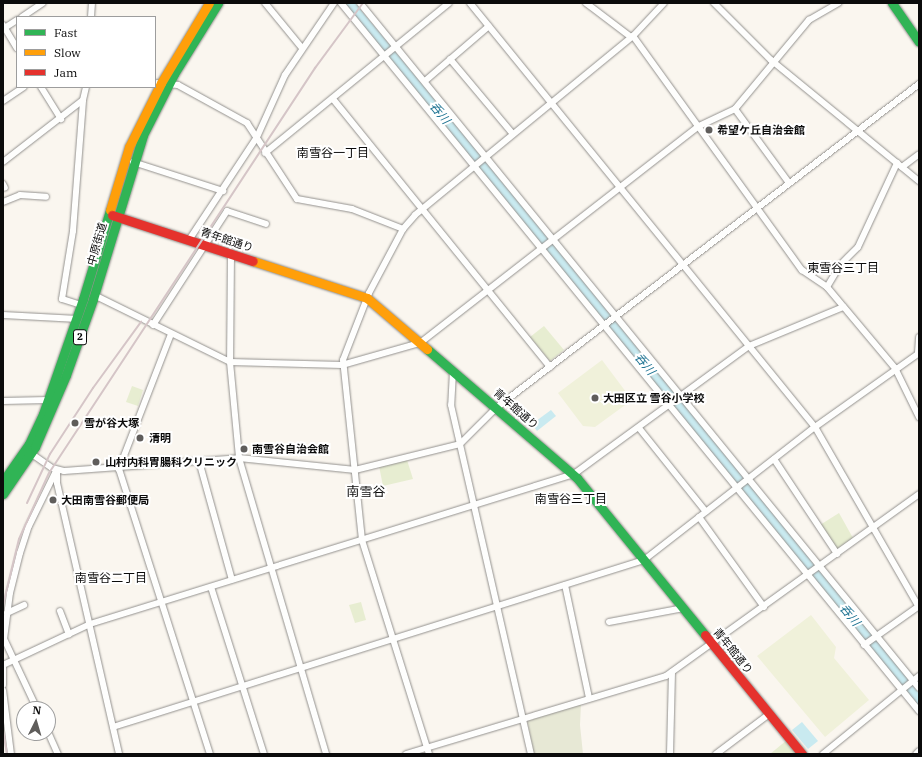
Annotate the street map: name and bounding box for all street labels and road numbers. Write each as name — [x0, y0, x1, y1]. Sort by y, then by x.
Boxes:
street label: 中原街道 — [85, 221, 109, 267]
street label: 青年館通り — [199, 225, 255, 255]
road number: 2 — [73, 329, 87, 345]
street label: 青年館通り — [491, 386, 541, 432]
street label: 青年館通り — [711, 625, 755, 677]

